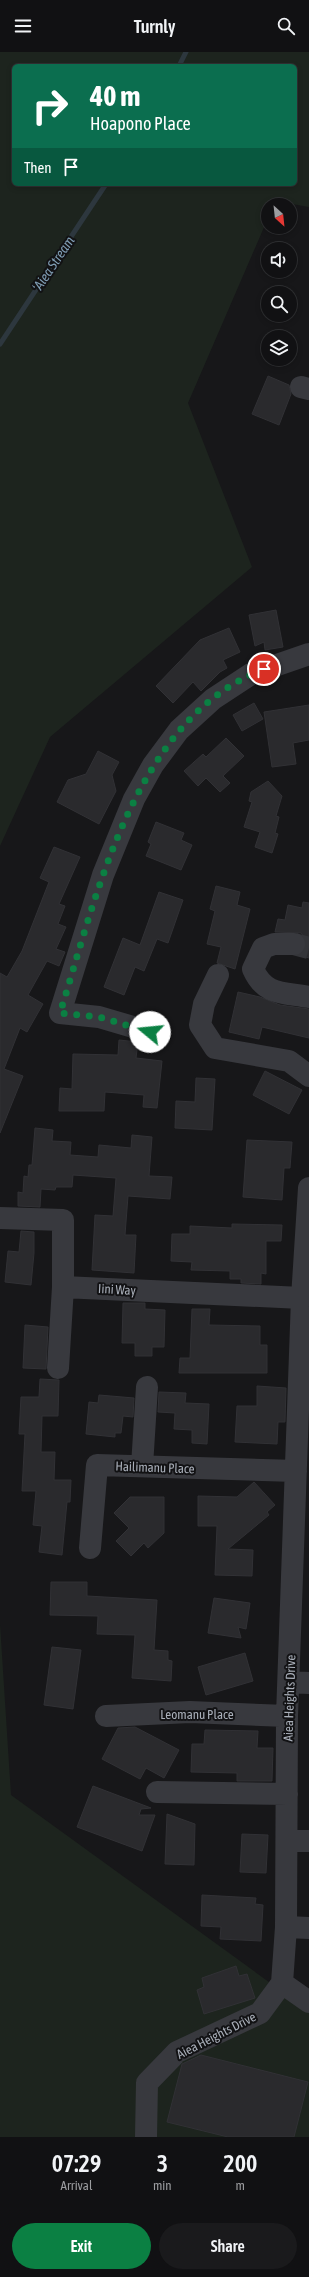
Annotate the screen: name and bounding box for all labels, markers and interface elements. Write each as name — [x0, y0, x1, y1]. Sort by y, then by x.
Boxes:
icon: menu — [12, 15, 34, 37]
icon: search — [275, 15, 297, 37]
text: Turnly — [134, 16, 175, 37]
icon: right — [24, 80, 76, 132]
text: 40 m — [90, 80, 140, 112]
text: Hoapono Place — [90, 113, 191, 134]
icon: arrive — [60, 156, 82, 178]
text: Then — [24, 159, 52, 176]
north arrow — [261, 198, 297, 234]
map controls — [261, 198, 297, 366]
water label: ʻAiea Stream — [28, 233, 78, 295]
button: sound — [261, 242, 297, 278]
button: search — [261, 286, 297, 322]
button: layers — [261, 330, 297, 366]
pin — [247, 652, 281, 686]
icon: arrive — [253, 658, 275, 680]
position arrow — [129, 1011, 171, 1053]
street label: Iini Way — [98, 1281, 137, 1298]
street label: Hailimanu Place — [115, 1459, 195, 1476]
street label: Aiea Heights Drive — [280, 1654, 299, 1742]
street label: Leomanu Place — [160, 1707, 234, 1722]
street label: Aiea Heights Drive — [174, 2009, 258, 2062]
text: 07:29 — [52, 2150, 101, 2177]
text: 3 — [157, 2150, 168, 2177]
text: 200 — [223, 2150, 257, 2177]
text: Arrival — [61, 2178, 92, 2193]
text: min — [153, 2178, 172, 2193]
text: m — [236, 2178, 245, 2193]
button: Exit — [12, 2223, 151, 2269]
button: Share — [159, 2223, 297, 2269]

